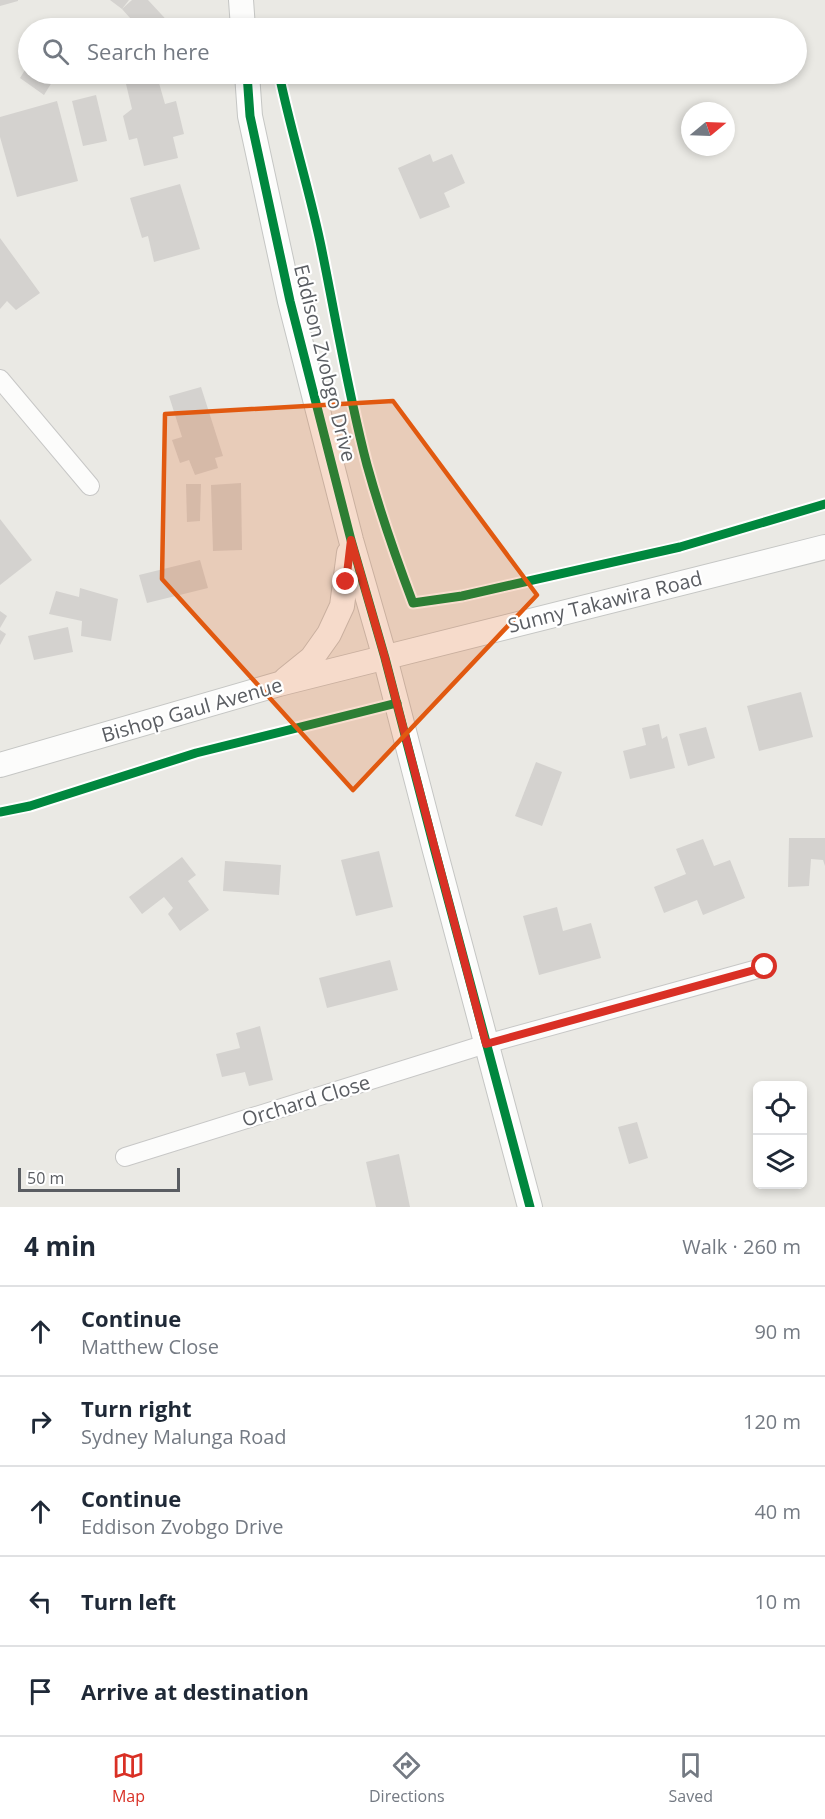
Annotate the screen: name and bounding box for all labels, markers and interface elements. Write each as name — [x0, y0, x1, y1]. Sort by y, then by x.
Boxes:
search box — [18, 18, 807, 84]
icon: search — [39, 35, 72, 68]
text: Search here — [87, 36, 210, 66]
north arrow — [681, 102, 735, 156]
street label: Eddison Zvobgo Drive — [288, 261, 363, 464]
street label: Sunny Takawira Road — [505, 564, 705, 639]
route end — [332, 568, 358, 594]
street label: Bishop Gaul Avenue — [98, 671, 285, 748]
route start — [751, 953, 777, 979]
street label: Orchard Close — [238, 1068, 373, 1133]
map controls — [753, 1081, 807, 1189]
button: locate — [753, 1081, 807, 1135]
button: layers — [753, 1135, 807, 1189]
scale bar — [18, 1165, 180, 1192]
text: 50 m — [27, 1167, 64, 1189]
text: 4 min — [24, 1228, 96, 1264]
text: Walk · 260 m — [682, 1233, 801, 1260]
text: Continue — [81, 1303, 181, 1333]
icon: ahead — [24, 1315, 57, 1348]
text: 90 m — [754, 1318, 801, 1345]
text: Matthew Close — [81, 1333, 219, 1360]
text: Turn right — [81, 1393, 192, 1423]
icon: right — [24, 1405, 57, 1438]
text: 120 m — [743, 1408, 801, 1435]
text: Sydney Malunga Road — [81, 1423, 287, 1450]
text: Continue — [81, 1483, 181, 1513]
icon: ahead — [24, 1495, 57, 1528]
text: 40 m — [754, 1498, 801, 1525]
text: Eddison Zvobgo Drive — [81, 1513, 283, 1540]
icon: left — [24, 1585, 57, 1618]
text: Turn left — [81, 1586, 176, 1616]
text: 10 m — [754, 1588, 801, 1615]
icon: arrive — [24, 1675, 57, 1708]
text: Arrive at destination — [81, 1676, 309, 1706]
tab: Map — [112, 1749, 145, 1807]
tab: Directions — [369, 1749, 445, 1807]
tab: Saved — [669, 1749, 713, 1807]

